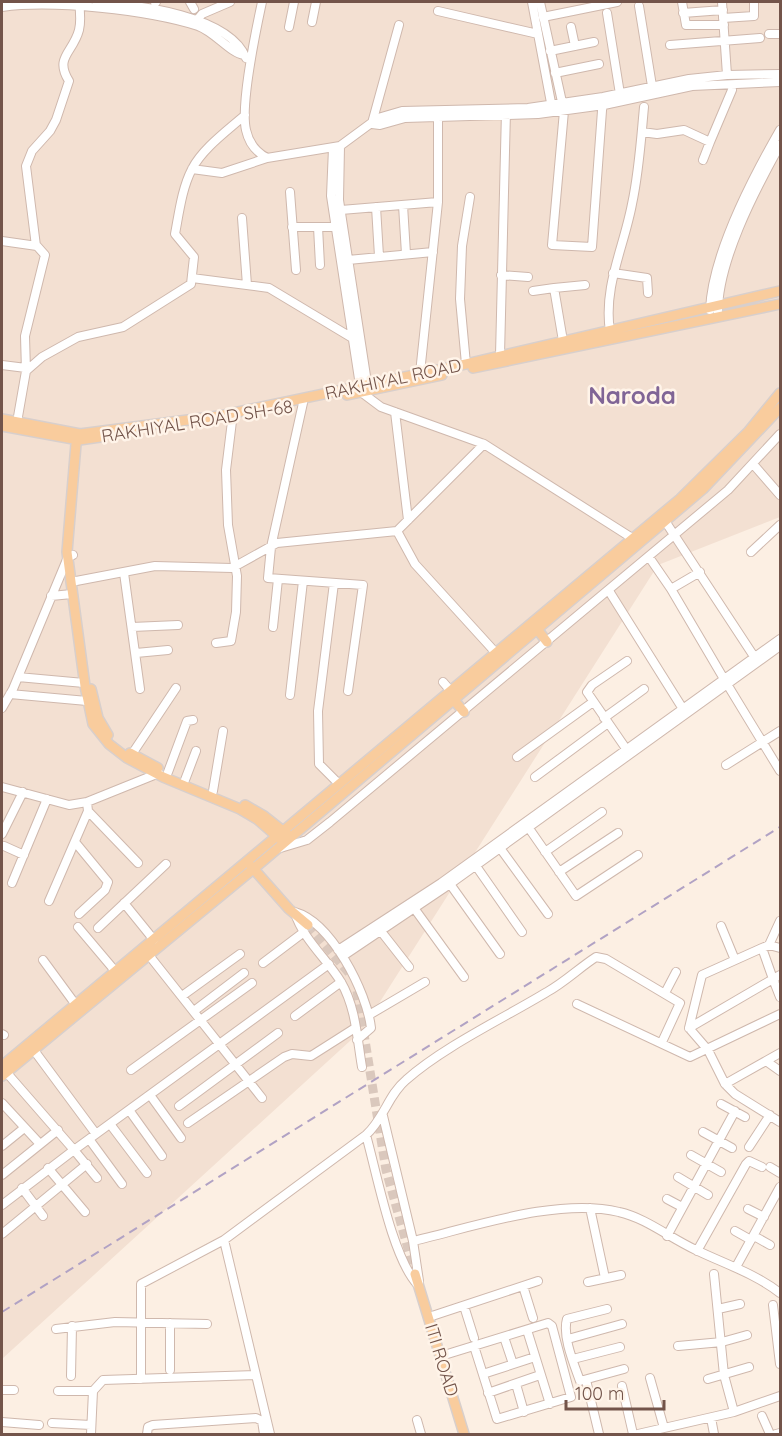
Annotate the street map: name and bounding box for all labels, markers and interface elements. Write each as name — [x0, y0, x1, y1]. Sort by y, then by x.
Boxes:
street label: RAKHIYAL ROAD — [323, 353, 463, 405]
district label: Naroda — [588, 380, 676, 410]
street label: RAKHIYAL ROAD SH-68 — [100, 395, 294, 447]
street label: ITI ROAD — [420, 1321, 464, 1399]
scale bar — [566, 1373, 664, 1411]
text: 100 m — [575, 1382, 624, 1405]

